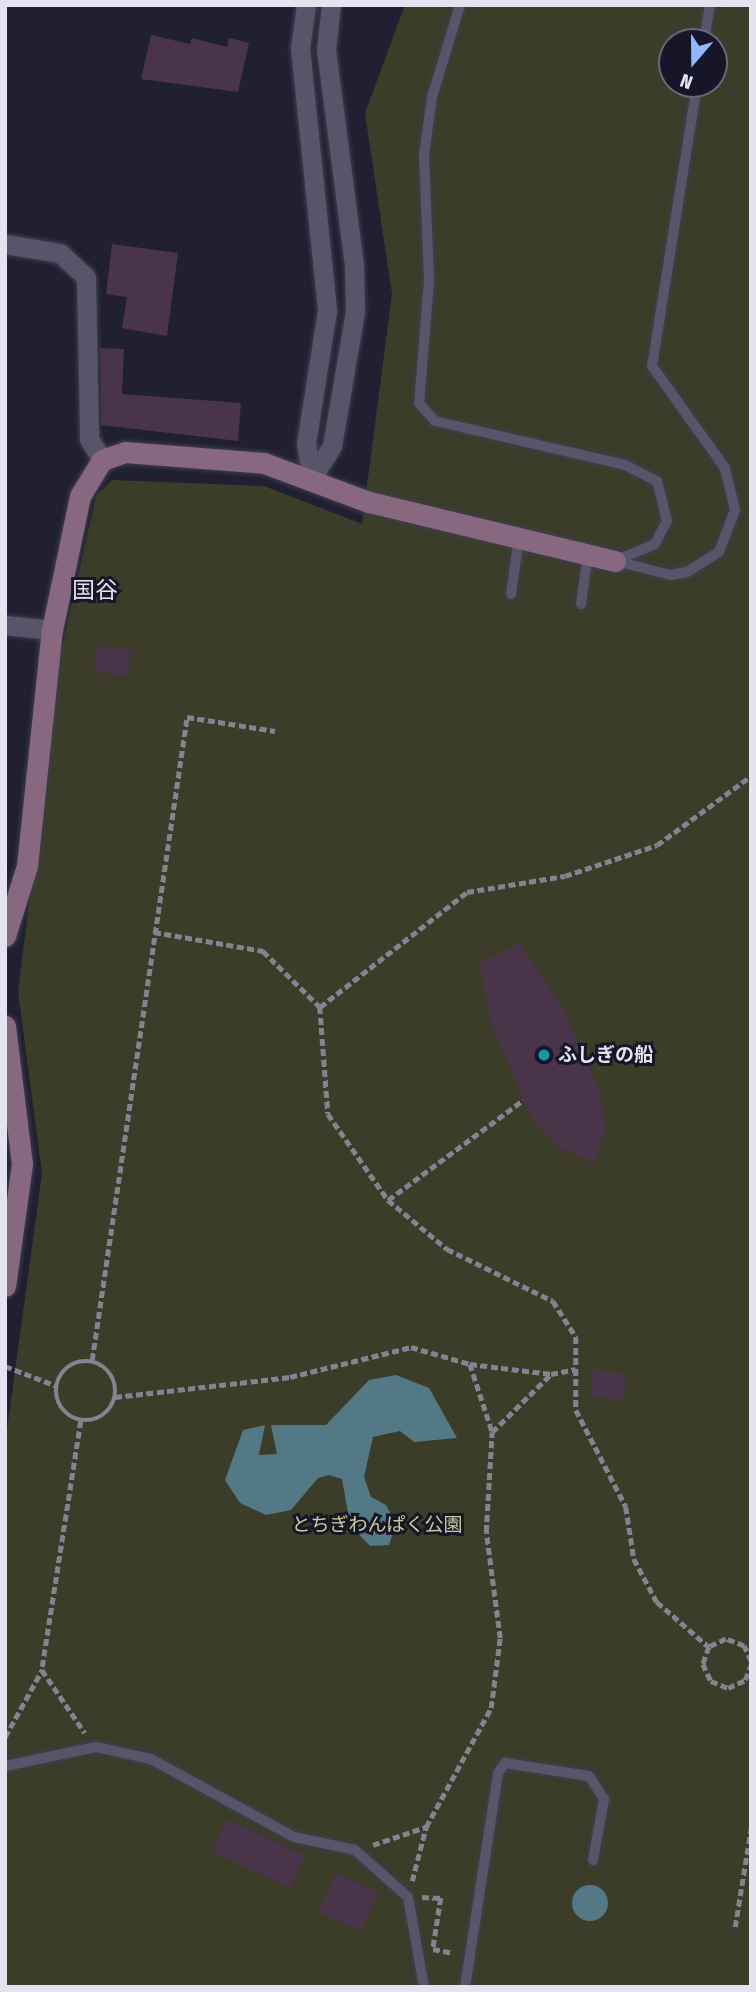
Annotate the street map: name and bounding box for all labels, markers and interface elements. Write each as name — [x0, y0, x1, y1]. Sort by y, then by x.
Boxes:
north arrow — [658, 28, 728, 98]
text: N — [677, 69, 696, 94]
district label: 国谷 — [72, 576, 118, 604]
place label: ふしぎの船 — [558, 1044, 653, 1066]
marker: ふしぎの船 — [536, 1047, 552, 1063]
park label: とちぎわんぱく公園 — [292, 1514, 462, 1536]

